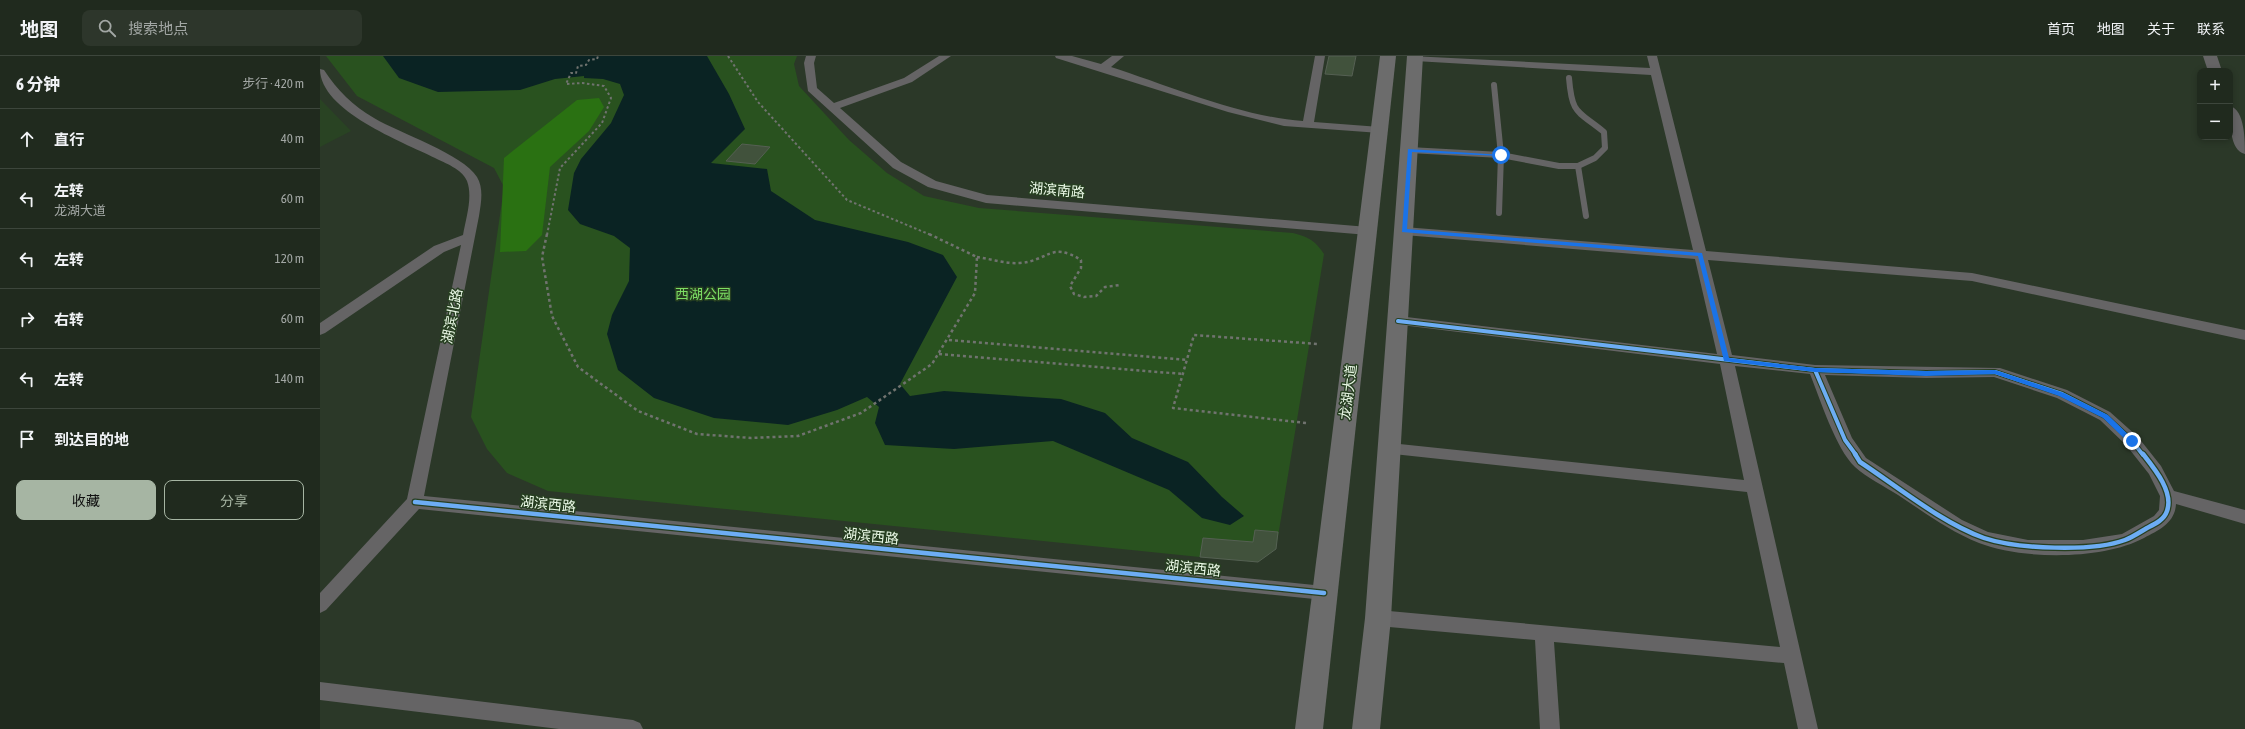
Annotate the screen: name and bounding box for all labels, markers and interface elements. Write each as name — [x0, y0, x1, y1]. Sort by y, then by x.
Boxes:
search box — [82, 10, 362, 46]
icon: search — [96, 17, 118, 39]
text: 地图 — [20, 18, 58, 40]
text: 搜索地点 — [128, 20, 188, 37]
text: 首页 — [2047, 21, 2075, 37]
text: 地图 — [2097, 21, 2125, 37]
text: 关于 — [2147, 21, 2175, 37]
text: 联系 — [2197, 21, 2225, 37]
map controls — [2197, 68, 2233, 140]
button: + — [2197, 68, 2233, 104]
text: 6 分钟 — [16, 74, 60, 94]
text: 步行 · 420 m — [242, 76, 304, 91]
button: − — [2197, 104, 2233, 140]
icon: ahead — [16, 128, 38, 150]
text: 直行 — [54, 131, 84, 148]
text: 40 m — [281, 131, 304, 146]
route start — [1492, 146, 1510, 164]
street label: 湖滨南路 — [1028, 180, 1086, 200]
text: 左转 — [54, 182, 84, 199]
icon: left — [16, 188, 38, 210]
text: 60 m — [281, 191, 304, 206]
text: 龙湖大道 — [54, 203, 106, 218]
icon: left — [16, 248, 38, 270]
text: 左转 — [54, 251, 84, 268]
text: 120 m — [275, 251, 304, 266]
park label: 西湖公园 — [675, 286, 731, 302]
street label: 湖滨北路 — [439, 287, 465, 345]
icon: right — [16, 308, 38, 330]
text: 右转 — [54, 311, 84, 328]
text: 60 m — [281, 311, 304, 326]
street label: 龙湖大道 — [1337, 363, 1359, 421]
icon: left — [16, 368, 38, 390]
text: 左转 — [54, 371, 84, 388]
text: 140 m — [275, 371, 304, 386]
icon: arrive — [16, 428, 38, 450]
text: 到达目的地 — [54, 431, 129, 448]
route end — [2123, 432, 2141, 450]
button: 收藏 — [16, 480, 156, 520]
button: 分享 — [164, 480, 304, 520]
street label: 湖滨西路 — [519, 493, 577, 515]
street label: 湖滨西路 — [842, 525, 900, 547]
street label: 湖滨西路 — [1164, 557, 1222, 579]

